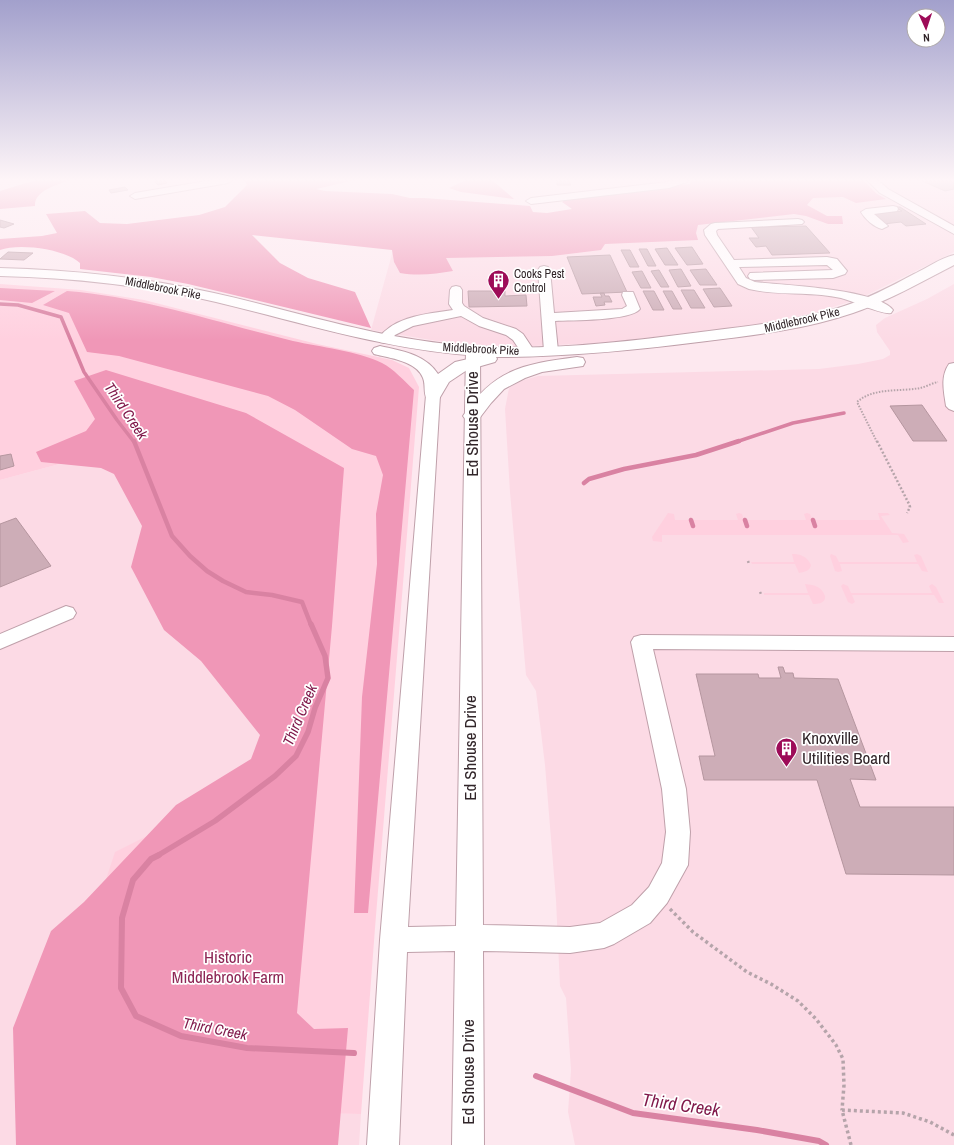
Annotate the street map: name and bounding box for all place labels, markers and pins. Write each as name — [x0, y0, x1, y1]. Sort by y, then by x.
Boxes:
place label: Cooks Pest Control — [514, 266, 565, 296]
building icon: Cooks Pest Control — [485, 268, 511, 301]
place label: Knoxville Utilities Board — [802, 726, 890, 769]
building icon: Knoxville Utilities Board — [774, 735, 800, 768]

